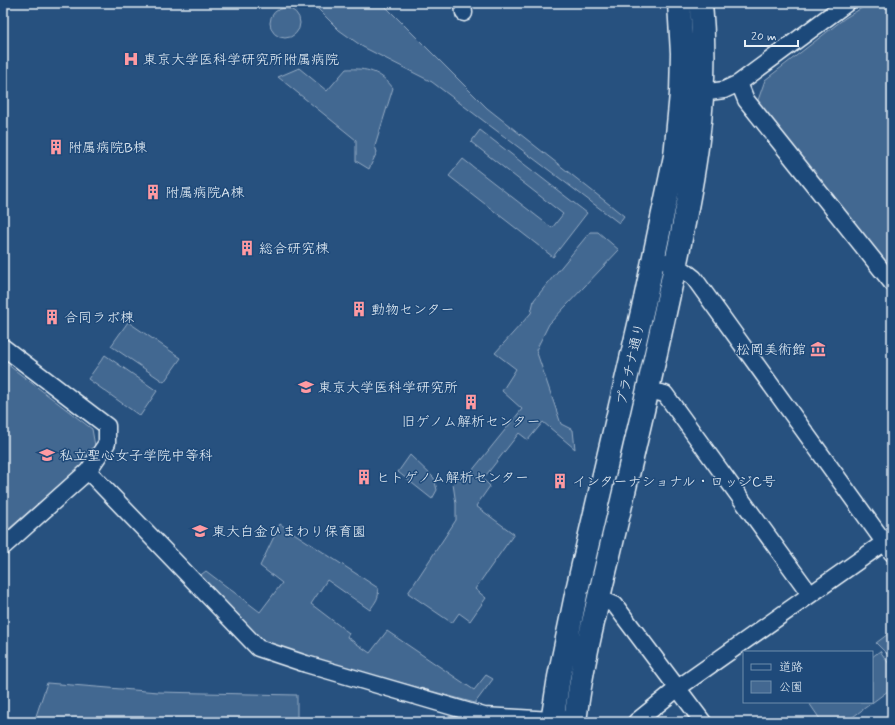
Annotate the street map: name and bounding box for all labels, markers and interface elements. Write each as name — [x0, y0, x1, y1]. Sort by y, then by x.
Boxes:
scale bar — [745, 22, 798, 48]
text: 20 m — [751, 29, 777, 45]
hospital icon: 東京大学医科学研究所附属病院 — [122, 50, 140, 68]
place label: 東京大学医科学研究所附属病院 — [143, 51, 339, 69]
building icon: 附属病院B棟 — [47, 138, 65, 156]
place label: 附属病院B棟 — [68, 139, 148, 157]
building icon: 附属病院A棟 — [144, 183, 162, 201]
place label: 附属病院A棟 — [165, 184, 245, 202]
building icon: 総合研究棟 — [238, 239, 256, 257]
place label: 総合研究棟 — [259, 240, 330, 258]
building icon: 動物センター — [350, 300, 368, 318]
place label: 動物センター — [371, 301, 454, 319]
building icon: 合同ラボ棟 — [43, 308, 61, 326]
place label: 合同ラボ棟 — [64, 309, 135, 327]
street label: プラチナ通り — [613, 321, 649, 407]
museum icon: 松岡美術館 — [809, 340, 827, 358]
place label: 松岡美術館 — [736, 341, 806, 359]
school or university icon: 東京大学医科学研究所 — [297, 378, 315, 396]
place label: 東京大学医科学研究所 — [318, 379, 458, 397]
building icon: 旧ゲノム解析センター — [462, 393, 480, 411]
place label: 旧ゲノム解析センター — [402, 413, 540, 431]
school or university icon: 私立聖心女子学院中等科 — [38, 446, 56, 464]
place label: 私立聖心女子学院中等科 — [59, 447, 213, 465]
building icon: ヒトゲノム解析センター — [355, 468, 373, 486]
place label: ヒトゲノム解析センター — [376, 469, 529, 487]
building icon: インターナショナル・ロッジC号 — [551, 472, 569, 490]
place label: インターナショナル・ロッジC号 — [572, 473, 776, 491]
school or university icon: 東大白金ひまわり保育園 — [191, 522, 209, 540]
place label: 東大白金ひまわり保育園 — [212, 523, 366, 541]
legend — [743, 651, 873, 703]
text: 道路 — [779, 660, 803, 676]
text: 公園 — [779, 680, 803, 696]

